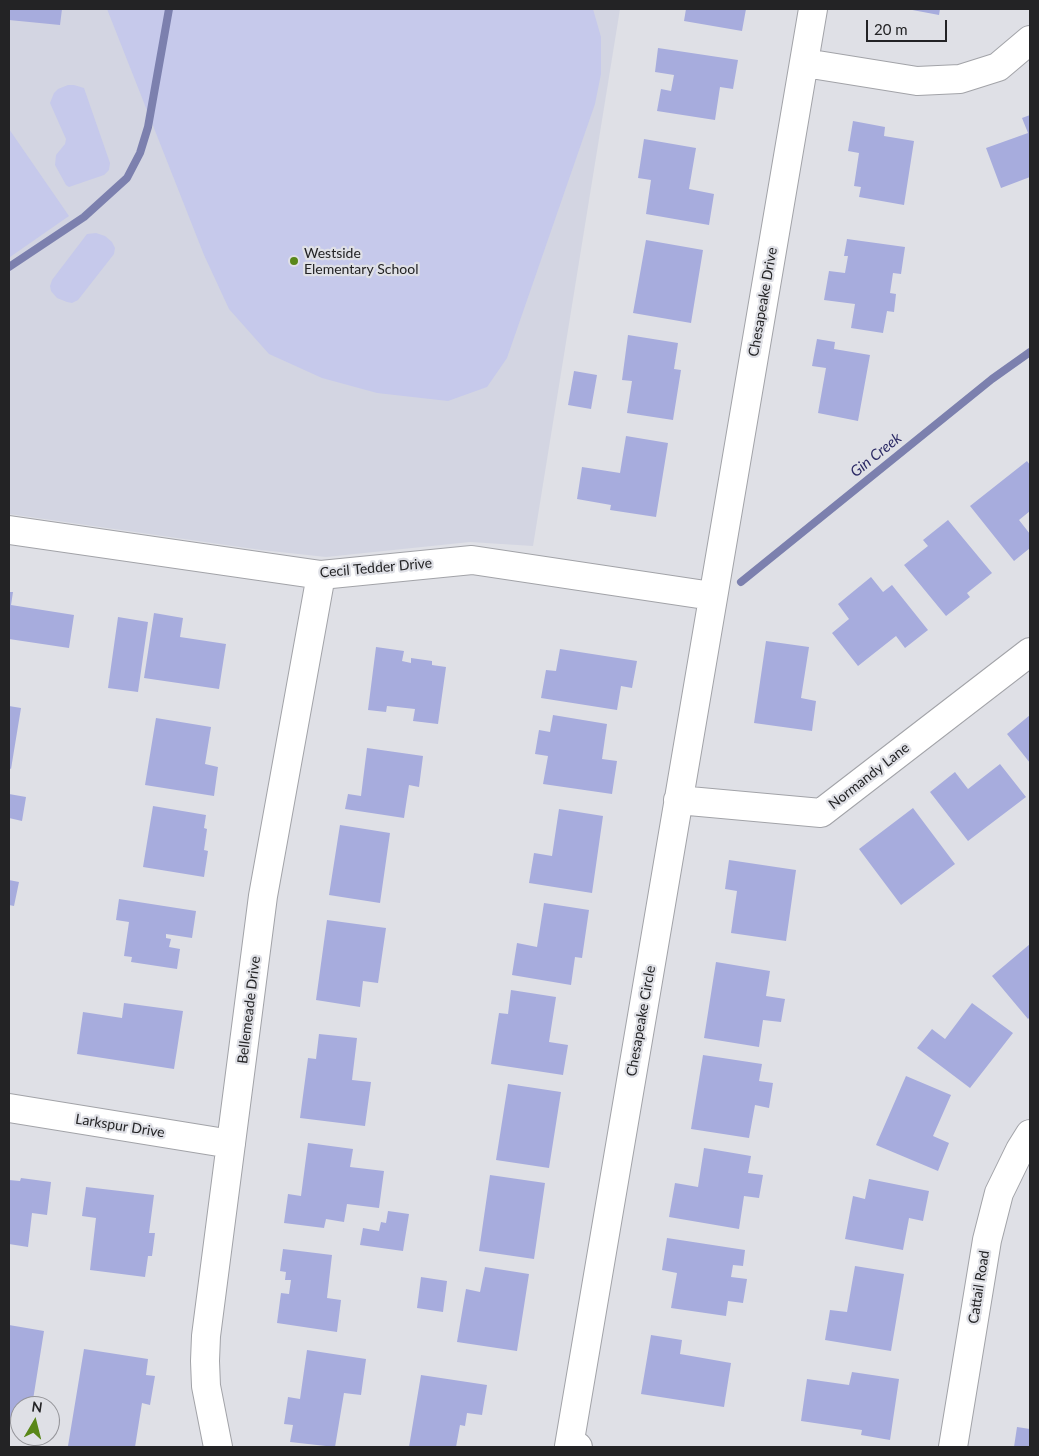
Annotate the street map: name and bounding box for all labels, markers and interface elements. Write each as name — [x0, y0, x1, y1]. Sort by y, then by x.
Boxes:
scale bar — [869, 10, 950, 42]
text: 20 m — [874, 20, 908, 38]
place label: Westside Elementary School — [304, 245, 418, 278]
street label: Chesapeake Drive — [745, 246, 781, 358]
marker: Westside Elementary School — [288, 255, 300, 267]
water label: Gin Creek — [847, 429, 905, 481]
street label: Cecil Tedder Drive — [319, 555, 433, 581]
street label: Normandy Lane — [825, 739, 913, 813]
street label: Bellemeade Drive — [234, 955, 264, 1065]
street label: Chesapeake Circle — [623, 964, 659, 1078]
street label: Larkspur Drive — [74, 1111, 166, 1141]
street label: Cattail Road — [965, 1249, 993, 1325]
north arrow — [10, 1396, 60, 1446]
text: N — [30, 1397, 44, 1416]

